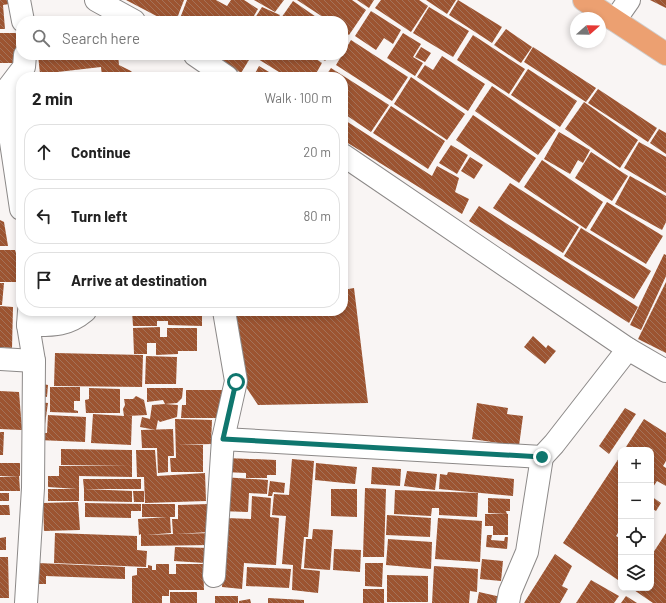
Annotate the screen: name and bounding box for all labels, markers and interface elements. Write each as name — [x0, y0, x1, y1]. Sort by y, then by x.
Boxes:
north arrow — [570, 12, 606, 48]
search box — [16, 16, 348, 60]
icon: search — [30, 27, 52, 49]
text: Search here — [62, 29, 140, 47]
text: 2 min — [32, 88, 73, 108]
text: Walk · 100 m — [265, 90, 332, 106]
icon: ahead — [33, 141, 55, 163]
text: Continue — [71, 143, 131, 161]
text: 20 m — [303, 144, 331, 160]
icon: left — [33, 205, 55, 227]
text: Turn left — [71, 207, 127, 225]
text: 80 m — [304, 208, 331, 224]
icon: arrive — [33, 269, 55, 291]
text: Arrive at destination — [71, 271, 207, 289]
route start — [227, 373, 245, 391]
map controls — [618, 447, 654, 591]
button: + — [618, 447, 654, 483]
route end — [533, 448, 551, 466]
button: − — [618, 483, 654, 519]
button: locate — [618, 519, 654, 555]
button: layers — [618, 555, 654, 591]

